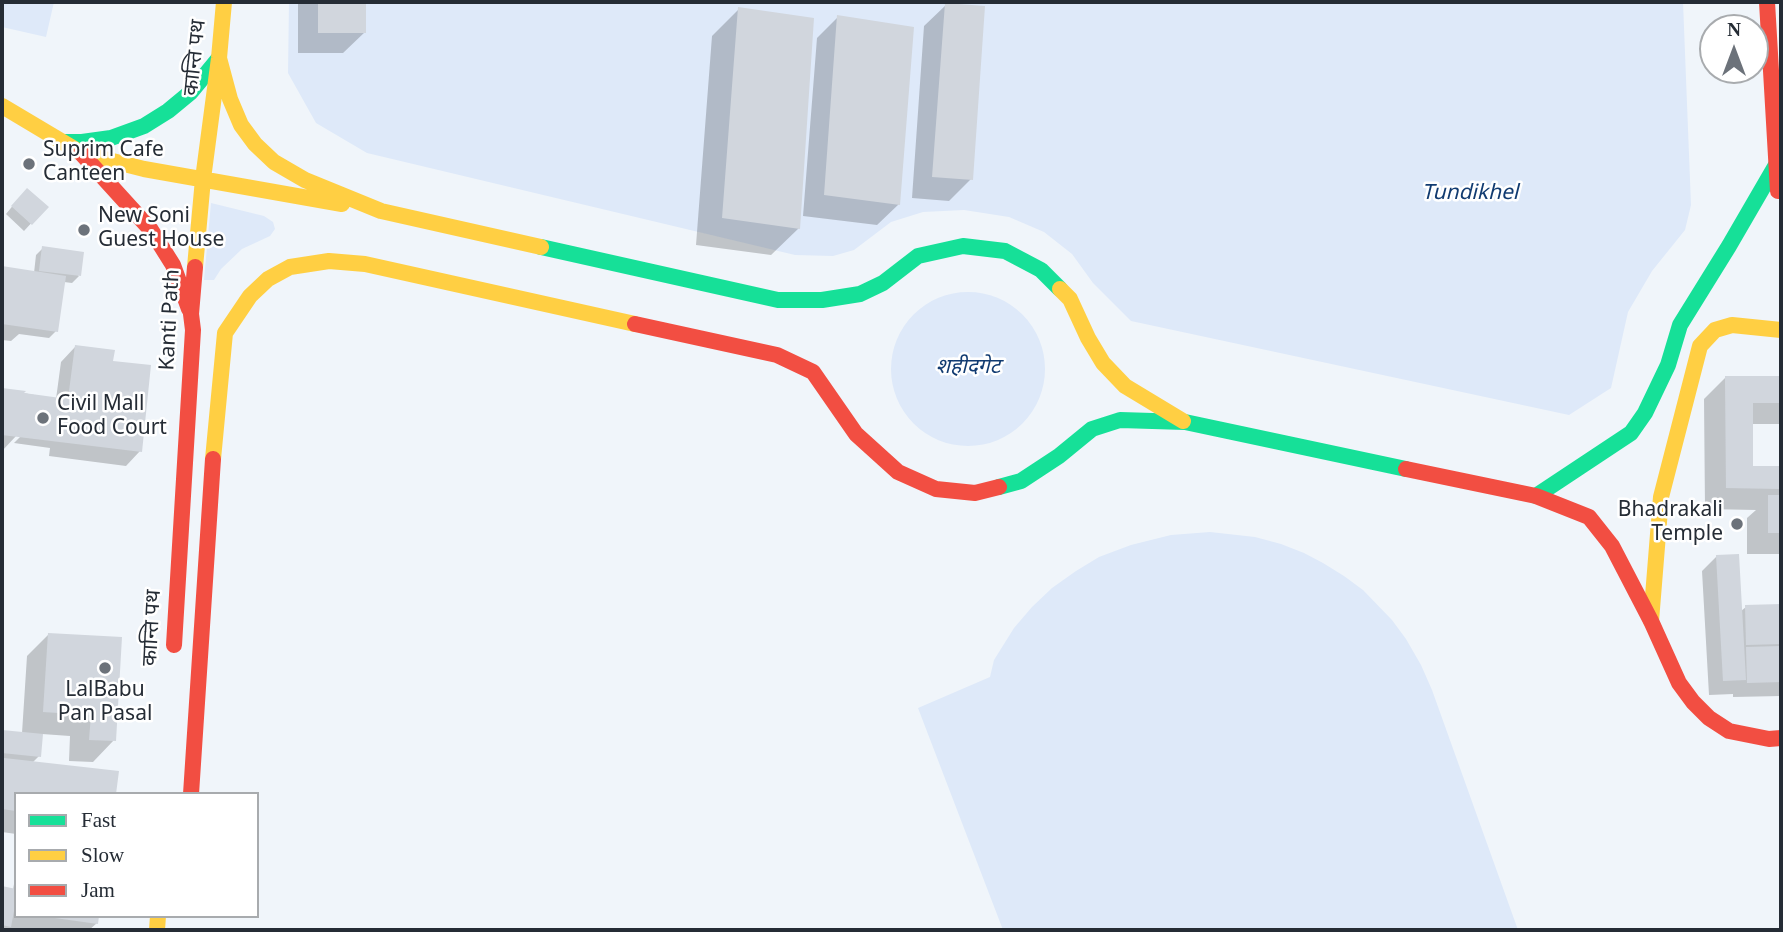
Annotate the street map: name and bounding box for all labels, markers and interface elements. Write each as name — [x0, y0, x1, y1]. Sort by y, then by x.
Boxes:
north arrow — [1699, 14, 1769, 84]
street label: कान्ति पथ — [180, 19, 214, 97]
text: N — [1727, 19, 1741, 40]
place label: Suprim Cafe Canteen — [43, 139, 164, 189]
marker: Suprim Cafe Canteen — [21, 156, 37, 172]
park label: Tundikhel — [1422, 182, 1518, 208]
place label: New Soni Guest House — [98, 205, 224, 255]
marker: New Soni Guest House — [76, 222, 92, 238]
street label: Kanti Path — [157, 269, 187, 371]
park label: शहीदगेट — [936, 356, 1000, 382]
place label: Civil Mall Food Court — [57, 393, 167, 443]
marker: Civil Mall Food Court — [35, 410, 51, 426]
place label: Bhadrakali Temple — [1618, 499, 1723, 549]
marker: Bhadrakali Temple — [1729, 516, 1745, 532]
street label: कान्ति पथ — [139, 589, 169, 667]
marker: LalBabu Pan Pasal — [97, 660, 113, 676]
place label: LalBabu Pan Pasal — [58, 679, 152, 729]
legend — [14, 792, 259, 918]
text: Fast — [81, 808, 116, 832]
text: Slow — [81, 843, 124, 867]
text: Jam — [81, 878, 115, 902]

